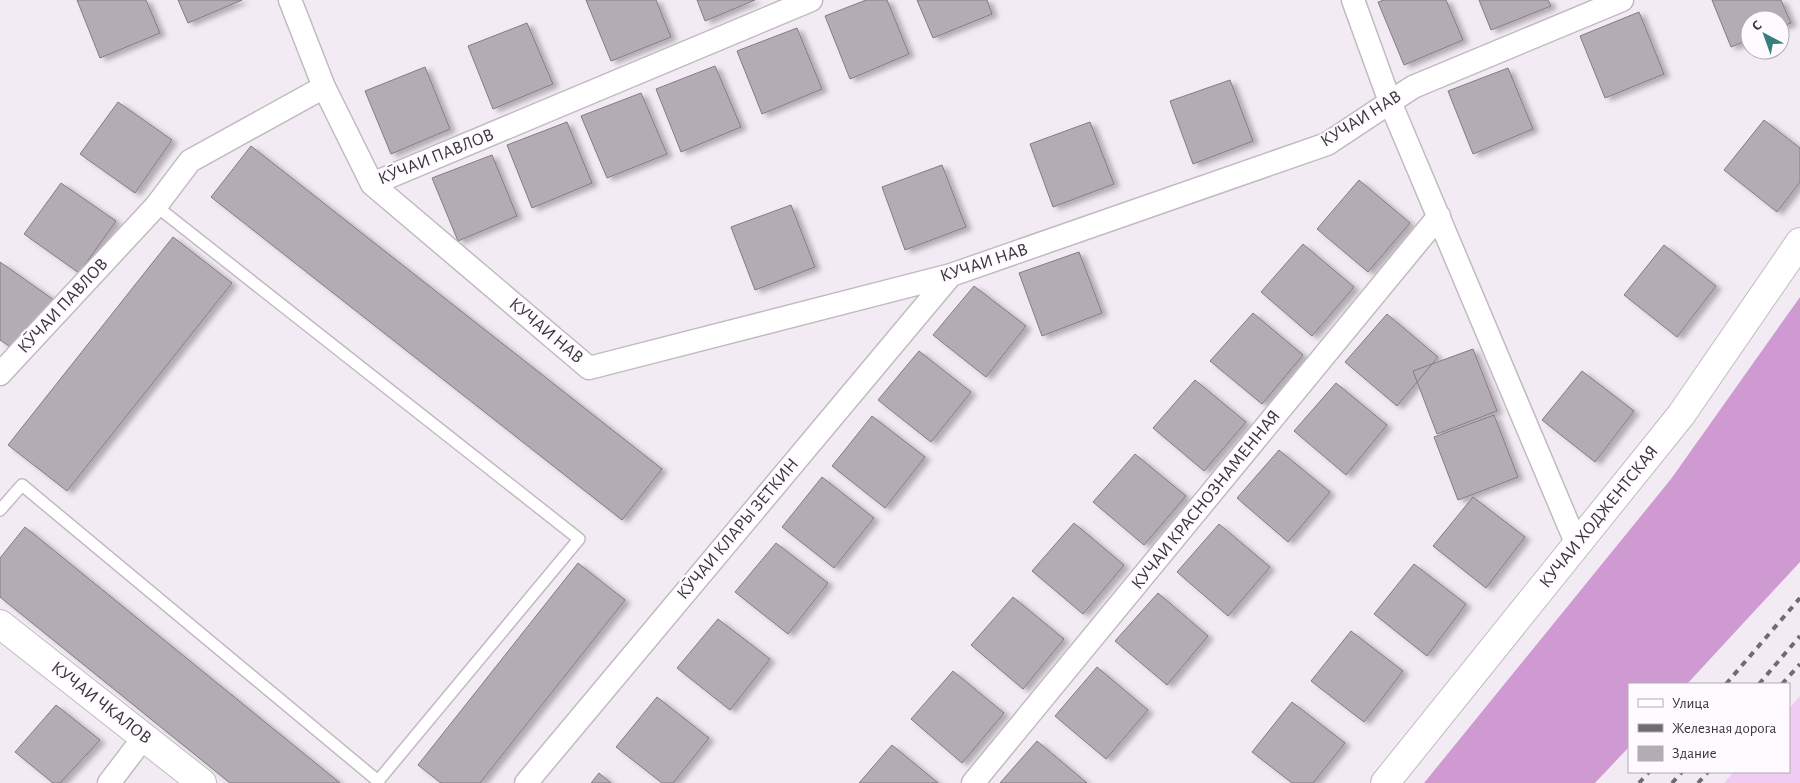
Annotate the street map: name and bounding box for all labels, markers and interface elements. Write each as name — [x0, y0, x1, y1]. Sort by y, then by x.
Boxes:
north arrow — [1740, 10, 1790, 60]
text: С — [1750, 18, 1765, 34]
street label: КУЧАИ НАВ — [1318, 87, 1404, 151]
street label: КӮЧАИ ПАВЛОВ — [375, 124, 496, 188]
street label: КУЧАИ НАВ — [938, 240, 1030, 286]
street label: КӮЧАИ ПАВЛОВ — [13, 254, 111, 357]
street label: КУЧАИ НАВ — [505, 295, 587, 367]
street label: КУЧАИ КРАСНОЗНАМЕННАЯ — [1128, 407, 1284, 593]
street label: КУЧАИ ХОДЖЕНТСКАЯ — [1536, 442, 1662, 592]
street label: КӮЧАИ КЛАРЫ ЗЕТКИН — [672, 454, 802, 603]
street label: КУЧАИ ЧКАЛОВ — [47, 658, 155, 748]
legend — [1628, 683, 1790, 773]
text: Улица — [1672, 696, 1709, 711]
text: Железная дорога — [1672, 721, 1777, 736]
text: Здание — [1672, 746, 1717, 761]

